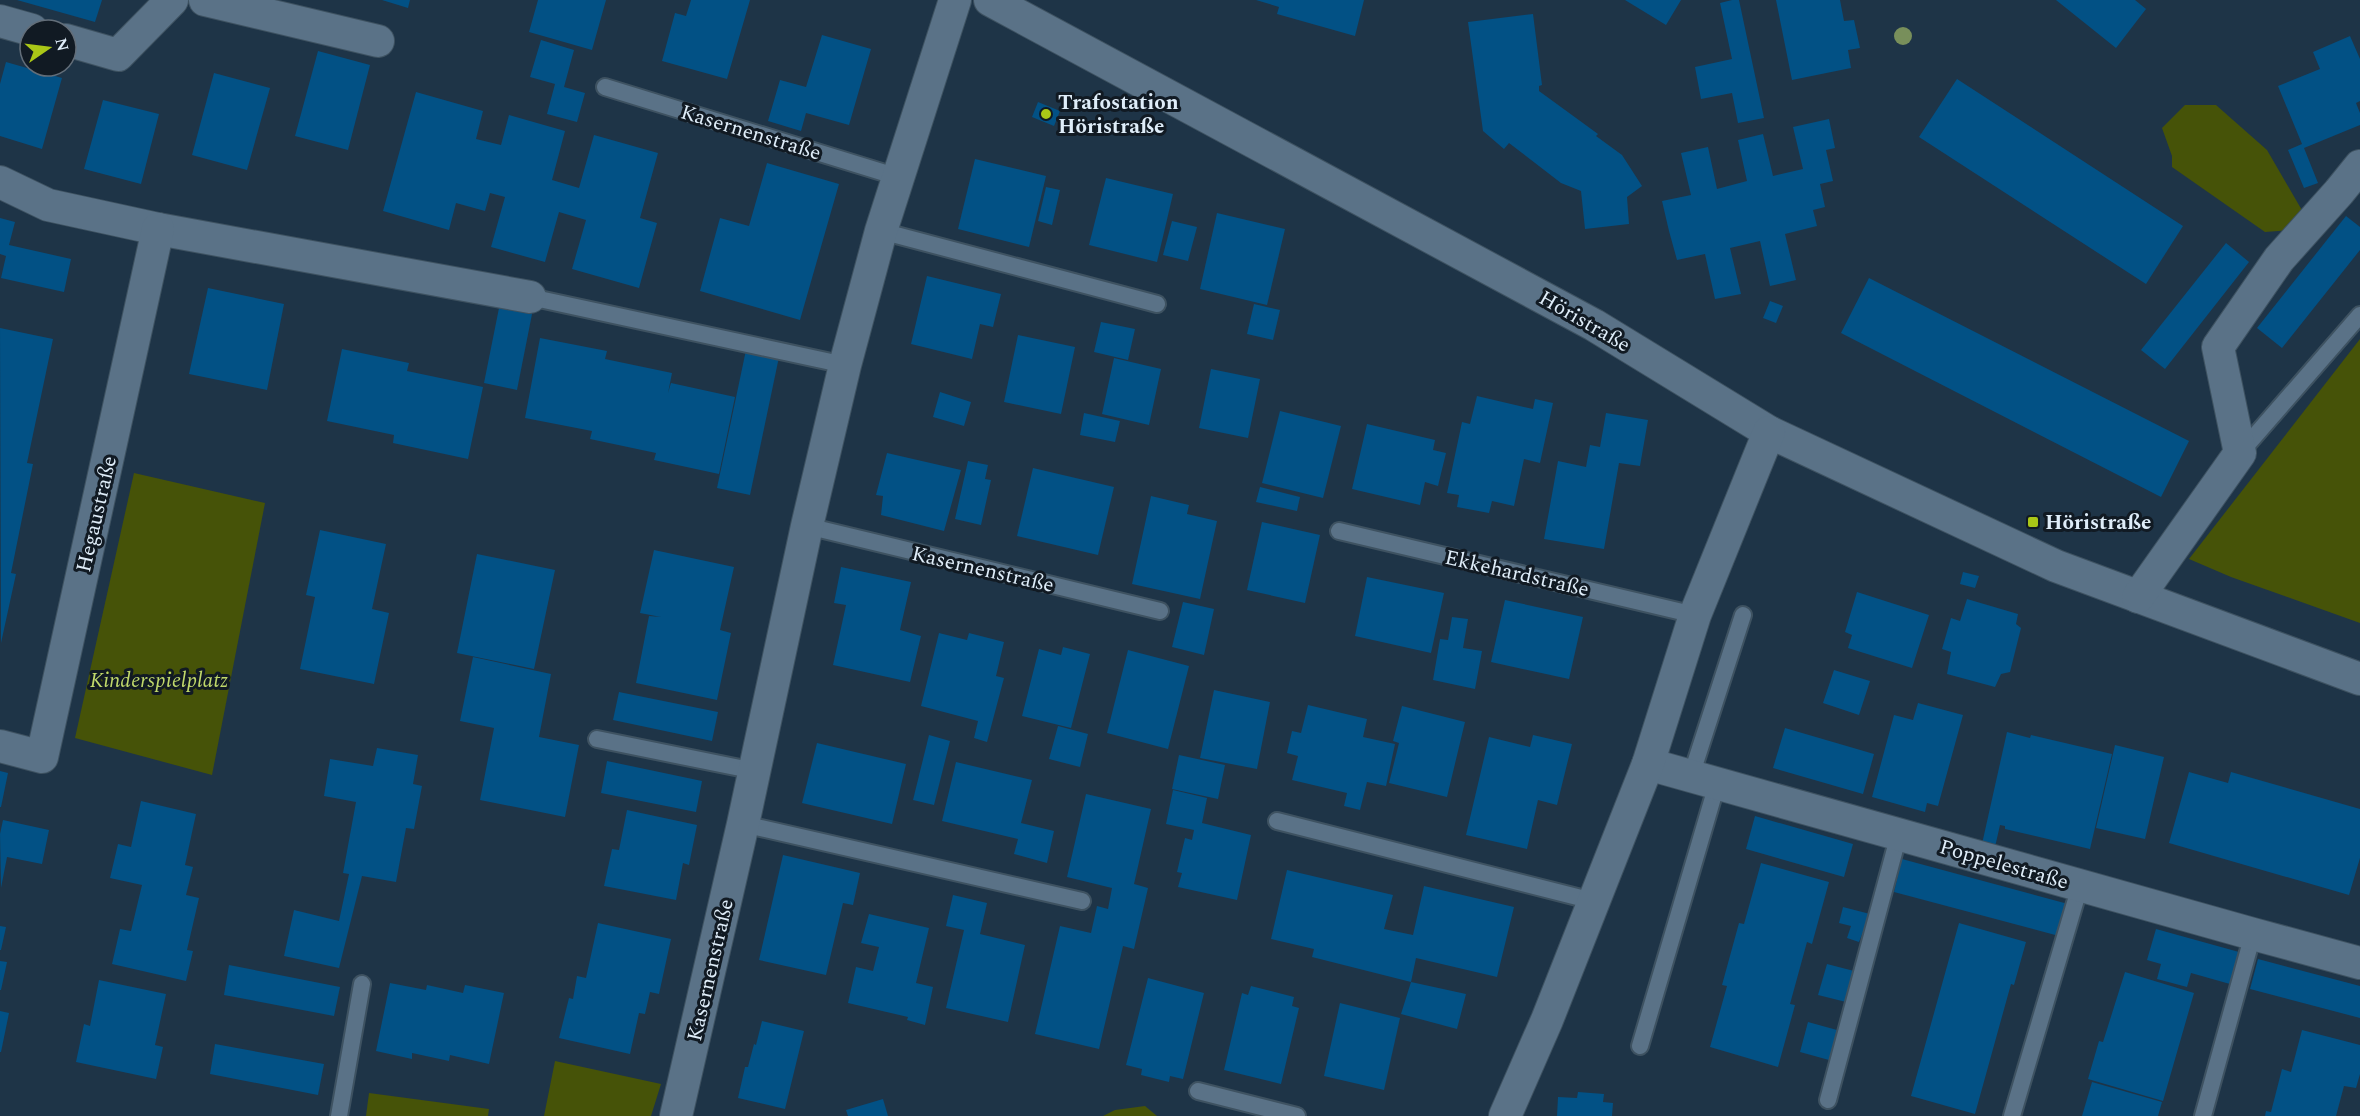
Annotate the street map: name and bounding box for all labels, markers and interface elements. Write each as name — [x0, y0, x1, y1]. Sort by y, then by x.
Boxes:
north arrow — [18, 18, 78, 78]
text: N — [48, 35, 75, 54]
place label: Trafostation Höristraße — [1058, 87, 1179, 143]
street label: Kasernenstraße — [677, 96, 825, 169]
marker: Trafostation Höristraße — [1039, 107, 1053, 121]
street label: Höristraße — [1533, 283, 1636, 361]
street label: Hegaustraße — [68, 453, 126, 576]
place label: Höristraße — [2045, 507, 2152, 539]
marker: Höristraße — [2026, 515, 2040, 529]
street label: Kasernenstraße — [908, 538, 1057, 602]
street label: Ekkehardstraße — [1441, 542, 1592, 606]
park label: Kinderspielplatz — [90, 665, 228, 697]
street label: Poppelestraße — [1935, 831, 2072, 899]
street label: Kasernenstraße — [679, 896, 743, 1045]

